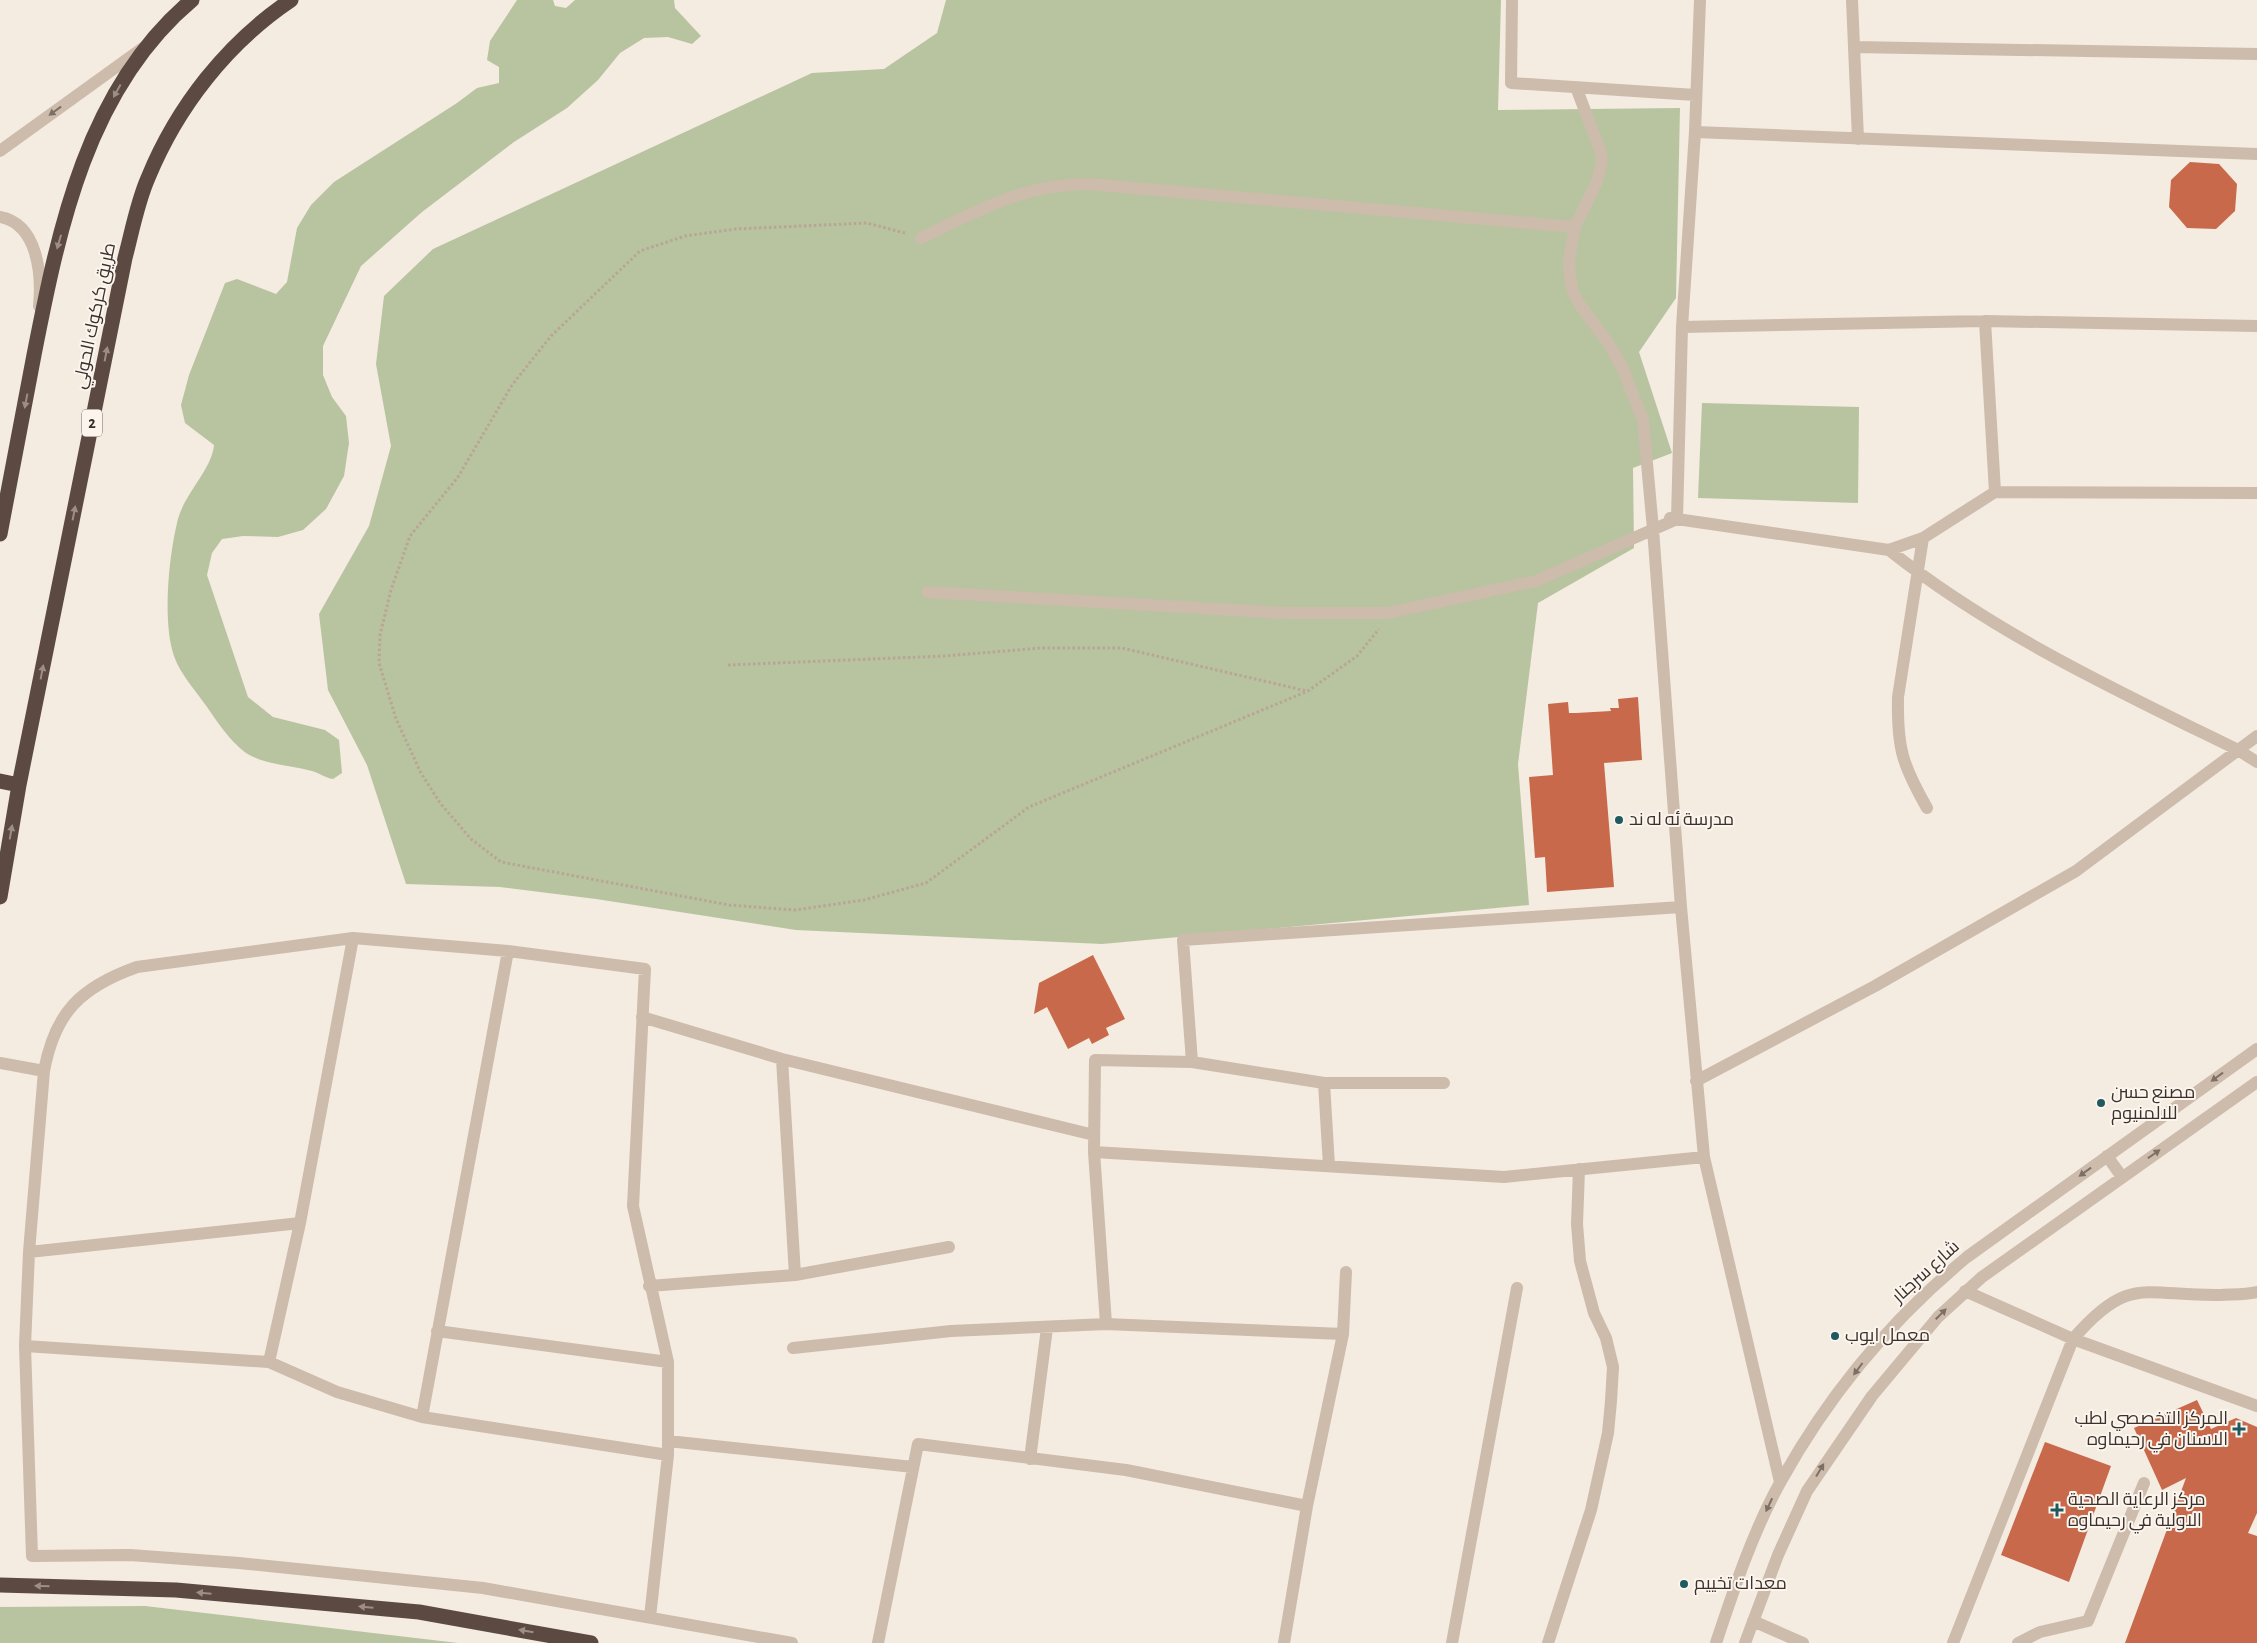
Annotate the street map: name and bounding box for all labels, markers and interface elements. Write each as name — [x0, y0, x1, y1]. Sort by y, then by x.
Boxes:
one-way arrow — [113, 84, 121, 98]
one-way arrow — [49, 106, 62, 116]
one-way arrow — [54, 235, 62, 250]
street label: طريق كركوك الحولي — [71, 241, 123, 392]
one-way arrow — [102, 345, 110, 361]
one-way arrow — [21, 393, 29, 409]
road number: 2 — [82, 409, 102, 436]
one-way arrow — [70, 505, 78, 521]
one-way arrow — [38, 664, 46, 680]
place label: مدرسة ئه له ند — [1629, 811, 1734, 830]
marker: مدرسة ئه له ند — [1613, 814, 1625, 826]
one-way arrow — [8, 824, 16, 840]
one-way arrow — [2211, 1072, 2224, 1083]
place label: مصنع حسن للالمنيوم — [2111, 1084, 2195, 1125]
marker: مصنع حسن للالمنيوم — [2095, 1097, 2107, 1109]
one-way arrow — [2148, 1149, 2161, 1159]
one-way arrow — [2078, 1167, 2092, 1177]
street label: شارع سرجنار — [1888, 1237, 1964, 1309]
one-way arrow — [1934, 1308, 1946, 1320]
place label: معمل ايوب — [1845, 1327, 1930, 1346]
marker: معمل ايوب — [1829, 1330, 1841, 1342]
one-way arrow — [1852, 1362, 1863, 1375]
place label: المركز التخصصي لطب الاسنان في رحيماوه — [2074, 1410, 2228, 1453]
marker: المركز التخصصي لطب الاسنان في رحيماوه — [2232, 1422, 2246, 1436]
one-way arrow — [1815, 1464, 1824, 1477]
place label: مركز الرعاية الصحیة الاولية في رحيماوه — [2068, 1491, 2206, 1534]
one-way arrow — [1765, 1498, 1773, 1512]
marker: مركز الرعاية الصحیة الاولية في رحيماوه — [2050, 1503, 2064, 1517]
place label: معدات تخييم — [1694, 1575, 1787, 1595]
marker: معدات تخييم — [1678, 1578, 1690, 1590]
one-way arrow — [33, 1582, 49, 1590]
one-way arrow — [196, 1588, 212, 1596]
one-way arrow — [357, 1603, 373, 1611]
one-way arrow — [518, 1627, 534, 1635]

